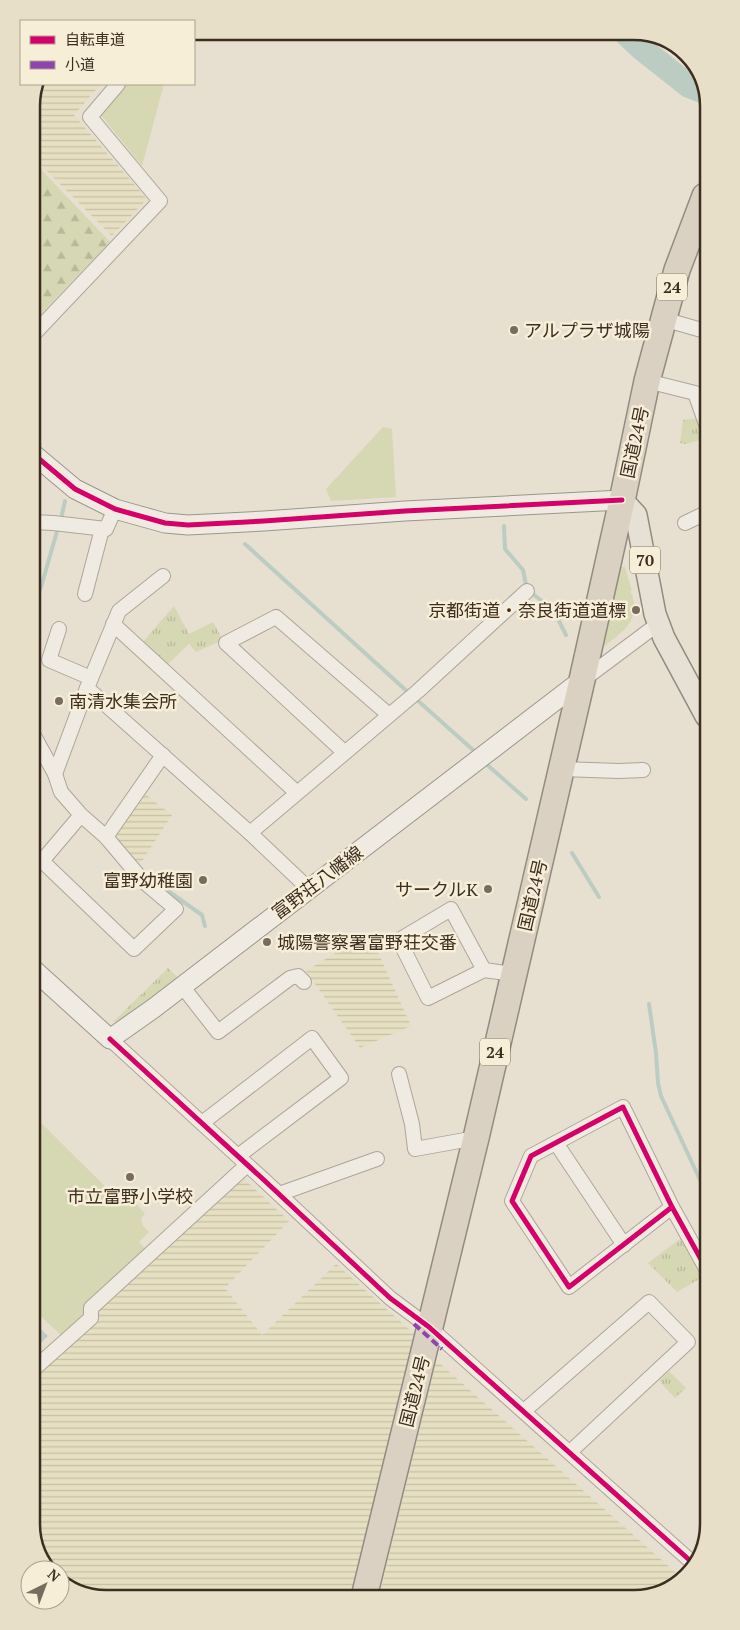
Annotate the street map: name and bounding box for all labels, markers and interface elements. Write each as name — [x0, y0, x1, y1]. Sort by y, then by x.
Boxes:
legend — [20, 20, 195, 85]
text: 自転車道 — [65, 29, 125, 49]
text: 小道 — [65, 54, 95, 74]
road number: 24 — [657, 274, 687, 300]
place label: アルプラザ城陽 — [524, 318, 650, 342]
marker: アルプラザ城陽 — [508, 324, 520, 336]
street label: 国道24号 — [615, 404, 653, 480]
road number: 70 — [630, 546, 660, 574]
place label: 京都街道・奈良街道道標 — [428, 598, 626, 622]
marker: 京都街道・奈良街道道標 — [630, 604, 642, 616]
place label: 南清水集会所 — [69, 689, 177, 713]
marker: 南清水集会所 — [53, 695, 65, 707]
street label: 富野荘八幡線 — [267, 840, 367, 924]
street label: 国道24号 — [512, 857, 552, 933]
place label: 富野幼稚園 — [103, 868, 193, 892]
marker: 富野幼稚園 — [197, 874, 209, 886]
place label: サークルK — [395, 877, 478, 901]
marker: サークルK — [482, 883, 494, 895]
place label: 城陽警察署富野荘交番 — [277, 930, 457, 954]
marker: 城陽警察署富野荘交番 — [261, 936, 273, 948]
road number: 24 — [480, 1038, 510, 1066]
marker: 市立富野小学校 — [124, 1171, 136, 1183]
place label: 市立富野小学校 — [67, 1184, 193, 1208]
street label: 国道24号 — [394, 1353, 434, 1429]
north arrow — [20, 1560, 70, 1610]
text: N — [44, 1564, 65, 1586]

